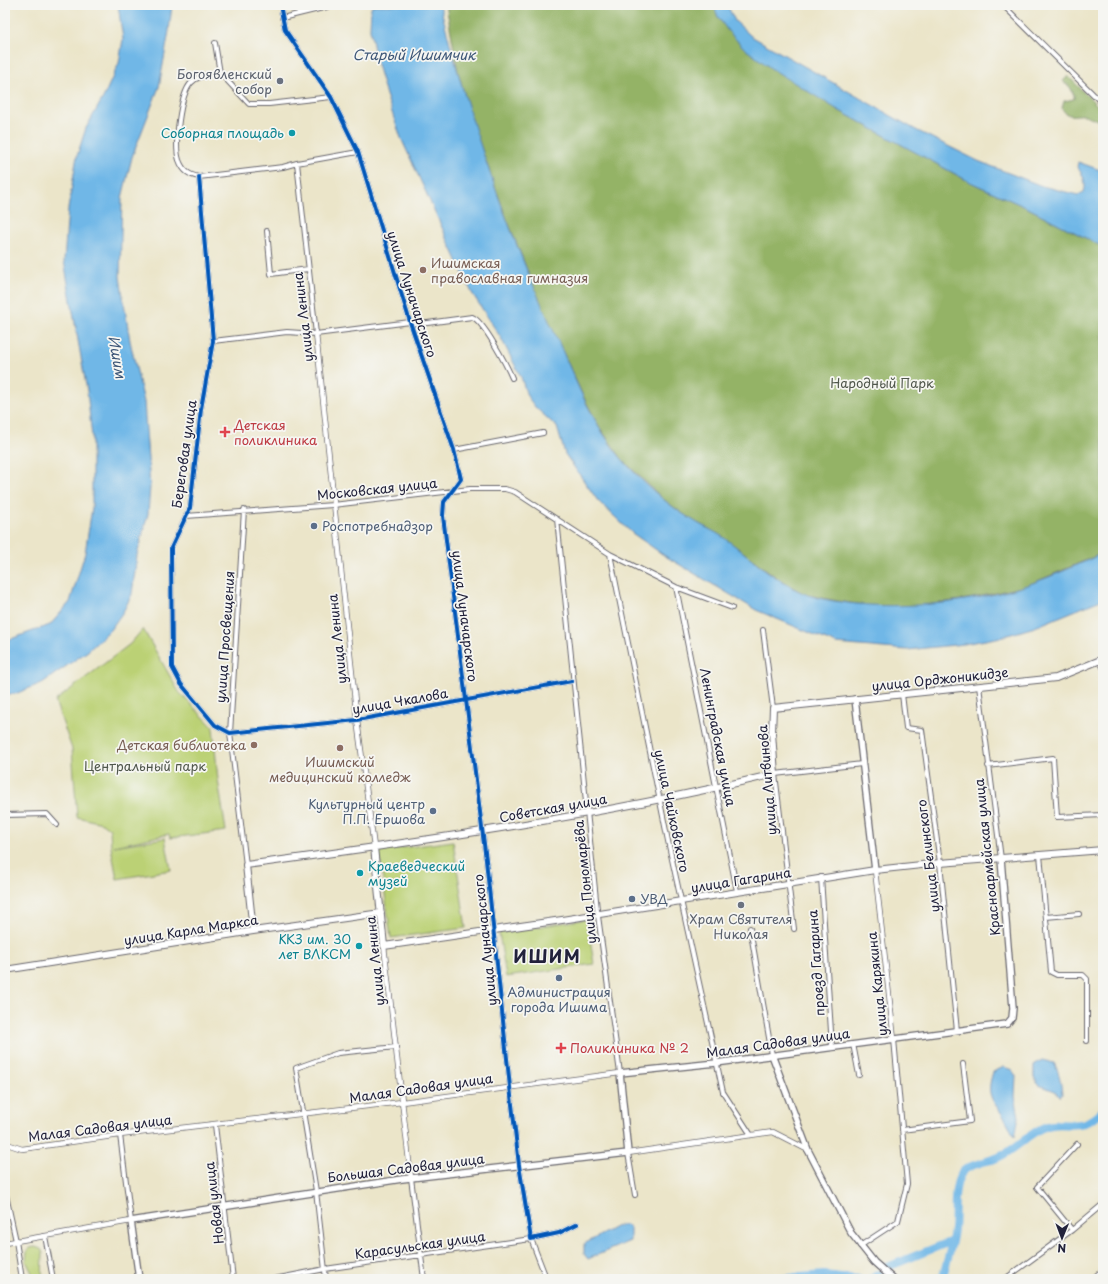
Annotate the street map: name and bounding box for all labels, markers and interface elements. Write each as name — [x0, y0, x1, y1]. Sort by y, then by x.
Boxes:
water label: Старый Ишимчик — [353, 44, 477, 65]
place label: Богоявленский собор — [177, 64, 272, 98]
marker: Богоявленский собор — [275, 76, 285, 86]
place label: Соборная площадь — [161, 123, 284, 142]
marker: Соборная площадь — [287, 128, 297, 138]
street label: улица Луначарского — [383, 228, 442, 360]
place label: Ишимская православная гимназия — [431, 253, 588, 287]
marker: Ишимская православная гимназия — [418, 265, 428, 275]
street label: улица Ленина — [287, 270, 317, 363]
water label: Ишим — [103, 334, 132, 381]
park label: Народный Парк — [830, 373, 934, 392]
street label: Береговая улица — [167, 398, 201, 509]
place label: Детская поликлиника — [233, 415, 318, 449]
marker: Детская поликлиника — [219, 426, 231, 438]
street label: Московская улица — [316, 473, 439, 504]
place label: Роспотребнадзор — [322, 516, 433, 535]
marker: Роспотребнадзор — [309, 521, 319, 531]
street label: улица Луначарского — [448, 549, 483, 683]
street label: улица Просвещения — [210, 570, 239, 704]
street label: улица Ленина — [322, 592, 351, 685]
street label: улица Орджоникидзе — [871, 662, 1009, 695]
street label: Ленинградская улица — [696, 666, 741, 809]
street label: улица Чкалова — [351, 683, 450, 718]
street label: улица Литвинова — [752, 723, 781, 836]
place label: Детская библиотека — [116, 735, 247, 754]
marker: Детская библиотека — [249, 740, 259, 750]
marker: Ишимский медицинский колледж — [335, 743, 345, 753]
street label: улица Чайковского — [650, 748, 695, 874]
place label: Ишимский медицинский колледж — [269, 752, 411, 786]
park label: Центральный парк — [84, 756, 206, 775]
street label: Красноармейская улица — [969, 777, 1004, 936]
street label: Советская улица — [498, 789, 609, 826]
place label: Культурный центр П.П. Ершова — [308, 794, 426, 828]
street label: улица Белинского — [911, 798, 944, 914]
marker: Культурный центр П.П. Ершова — [428, 806, 438, 816]
street label: улица Пономарёва — [568, 818, 600, 945]
place label: Краеведческий музей — [368, 856, 465, 890]
street label: улица Гагарина — [689, 862, 793, 897]
marker: Краеведческий музей — [355, 868, 365, 878]
street label: улица Луначарского — [468, 873, 501, 1007]
place label: УВД — [640, 889, 668, 908]
marker: УВД — [627, 894, 637, 904]
marker: Храм Святителя Николая — [736, 900, 746, 910]
street label: проезд Гагарина — [802, 908, 829, 1017]
street label: улица Карла Маркса — [123, 909, 260, 949]
place label: Храм Святителя Николая — [689, 909, 793, 943]
street label: улица Ленина — [360, 914, 389, 1007]
place label: ККЗ им. 30 лет ВЛКСМ — [278, 929, 351, 963]
street label: улица Карякина — [861, 930, 891, 1037]
marker: ККЗ им. 30 лет ВЛКСМ — [354, 941, 364, 951]
district label: ИШИМ — [513, 943, 581, 969]
marker: Администрация города Ишима — [554, 973, 564, 983]
place label: Администрация города Ишима — [507, 982, 611, 1016]
street label: Малая Садовая улица — [705, 1023, 852, 1062]
place label: Поликлиника № 2 — [570, 1038, 689, 1057]
marker: Поликлиника № 2 — [555, 1042, 567, 1054]
street label: Малая Садовая улица — [348, 1068, 495, 1107]
street label: Малая Садовая улица — [27, 1109, 174, 1146]
street label: Большая Садовая улица — [327, 1148, 486, 1187]
street label: Новая улица — [199, 1160, 228, 1245]
north arrow — [1042, 1218, 1082, 1258]
street label: Карасульская улица — [354, 1226, 487, 1263]
text: N — [1057, 1240, 1066, 1257]

